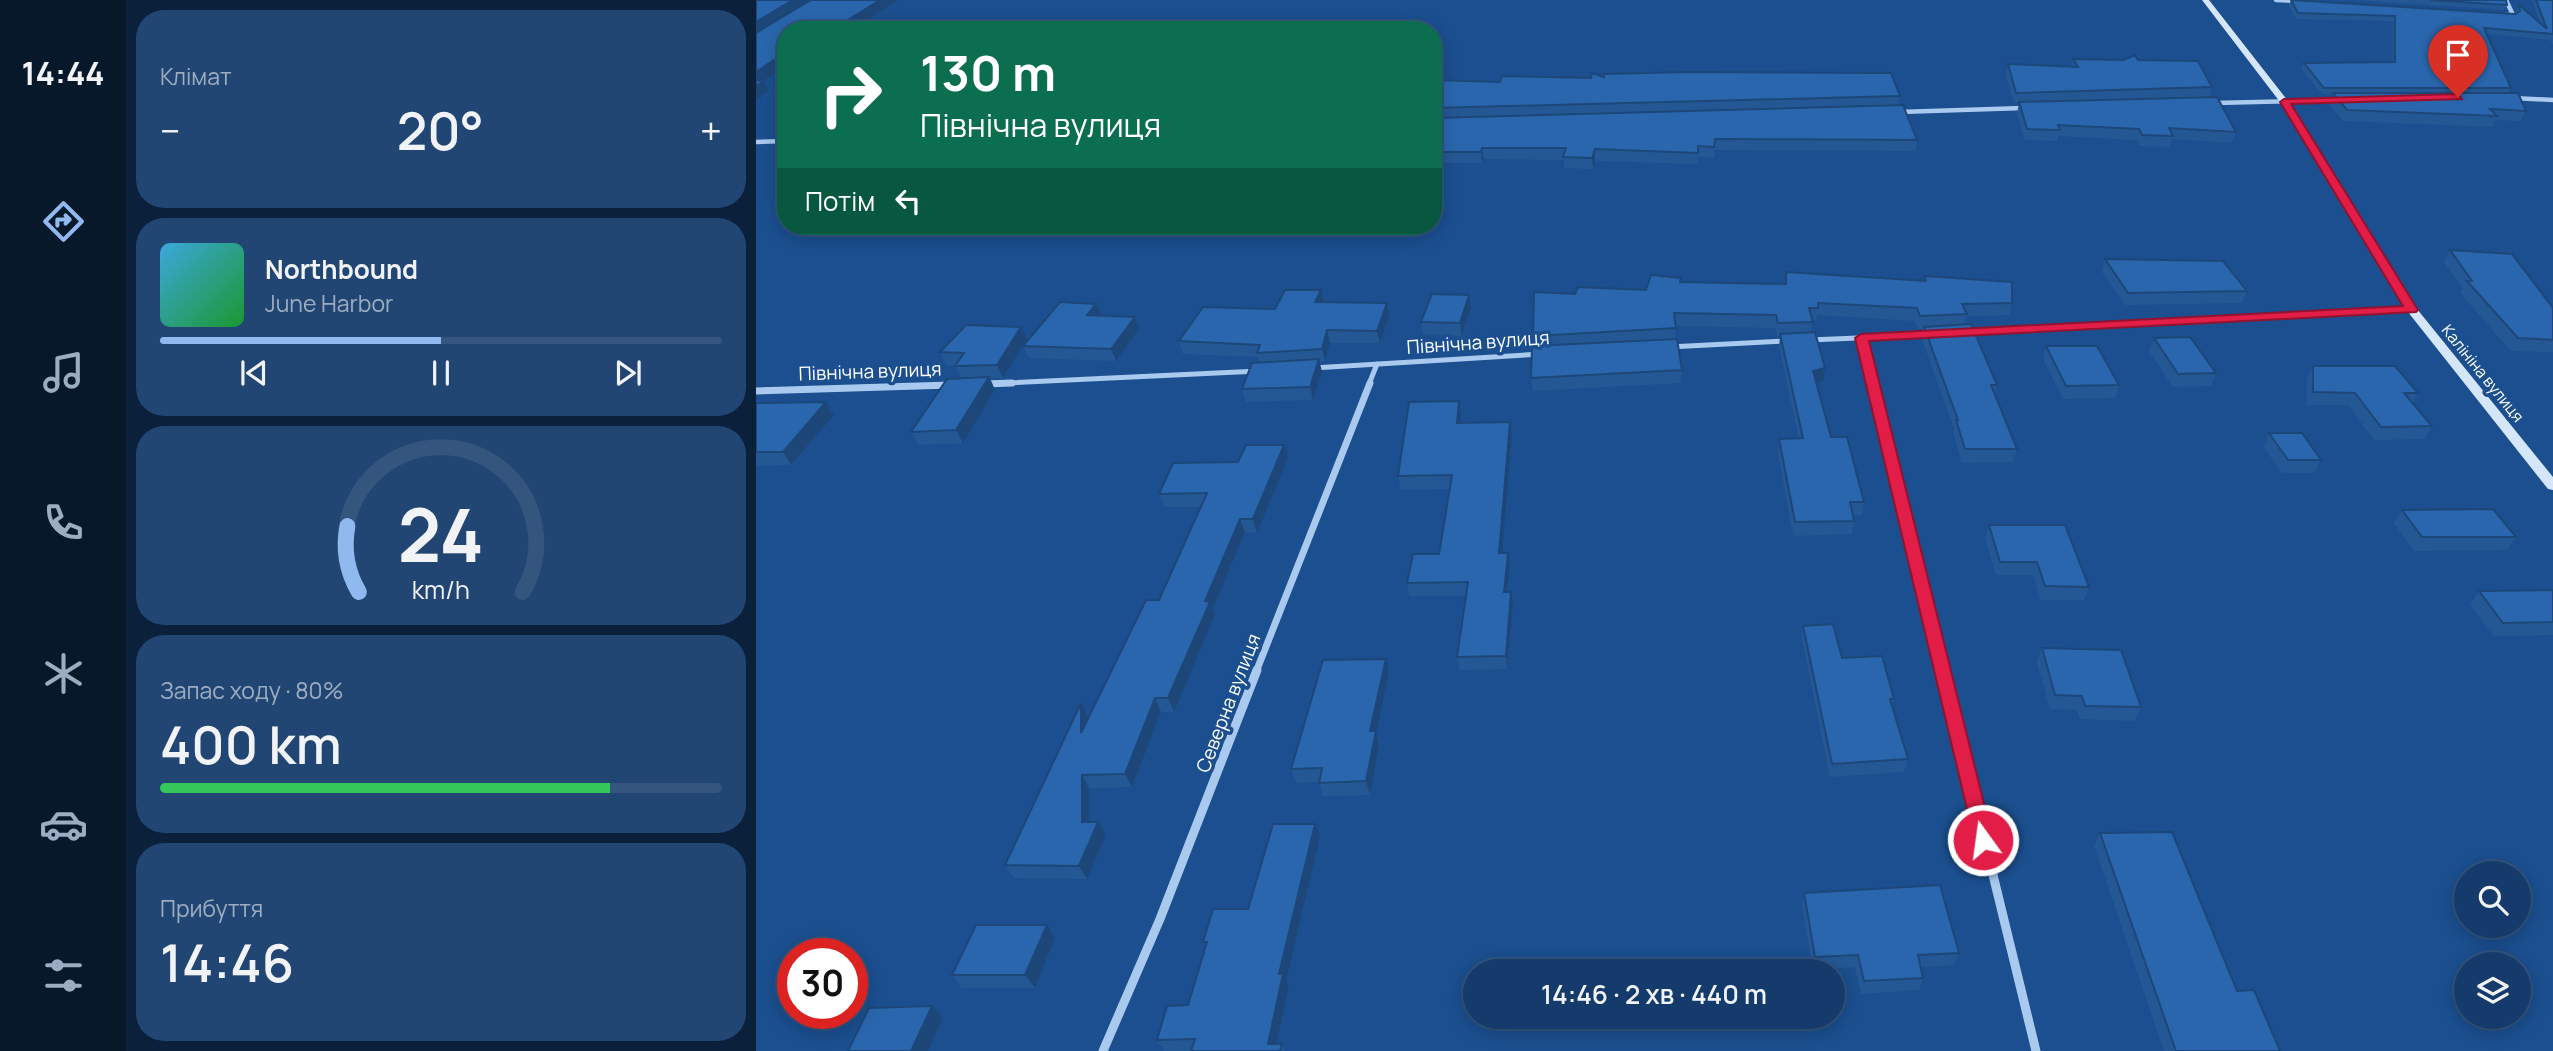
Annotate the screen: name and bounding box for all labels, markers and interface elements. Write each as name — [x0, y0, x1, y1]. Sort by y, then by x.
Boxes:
pin — [2428, 25, 2488, 97]
icon: arrive — [2439, 36, 2477, 74]
text: 130 m — [920, 39, 1056, 106]
icon: right — [805, 49, 896, 140]
text: 14:44 — [22, 51, 105, 95]
text: Клімат — [160, 60, 232, 92]
text: 20° — [397, 95, 484, 166]
text: Північна вулиця — [920, 103, 1161, 147]
text: − — [160, 104, 181, 156]
text: + — [700, 104, 722, 156]
icon: left — [889, 182, 927, 220]
text: Потім — [805, 183, 875, 219]
icon: directions — [39, 197, 88, 246]
text: Northbound — [265, 251, 418, 287]
text: June Harbor — [265, 287, 393, 319]
street label: Калініна вулиця — [2437, 320, 2529, 426]
street label: Північна вулиця — [1406, 324, 1550, 360]
icon: music — [39, 348, 88, 397]
icon: previous — [235, 354, 273, 392]
icon: pause — [422, 354, 460, 392]
icon: next — [609, 354, 647, 392]
street label: Північна вулиця — [798, 356, 942, 386]
text: 24 — [398, 484, 484, 584]
icon: phone — [39, 498, 88, 547]
text: km/h — [412, 571, 470, 606]
street label: Северна вулиця — [1190, 630, 1266, 776]
icon: climate — [39, 649, 88, 698]
text: Запас ходу · 80% — [160, 674, 343, 706]
text: 400 km — [160, 709, 342, 780]
icon: car — [39, 800, 88, 849]
position arrow — [1946, 803, 2020, 877]
map controls — [2454, 861, 2531, 1029]
button: search — [2454, 861, 2531, 938]
text: Прибуття — [160, 892, 263, 924]
text: 14:46 — [160, 927, 294, 998]
speed limit sign: 30 — [777, 938, 868, 1029]
icon: filters — [39, 951, 88, 1000]
button: layers — [2454, 952, 2531, 1029]
text: 14:46 · 2 хв · 440 m — [1541, 976, 1767, 1012]

